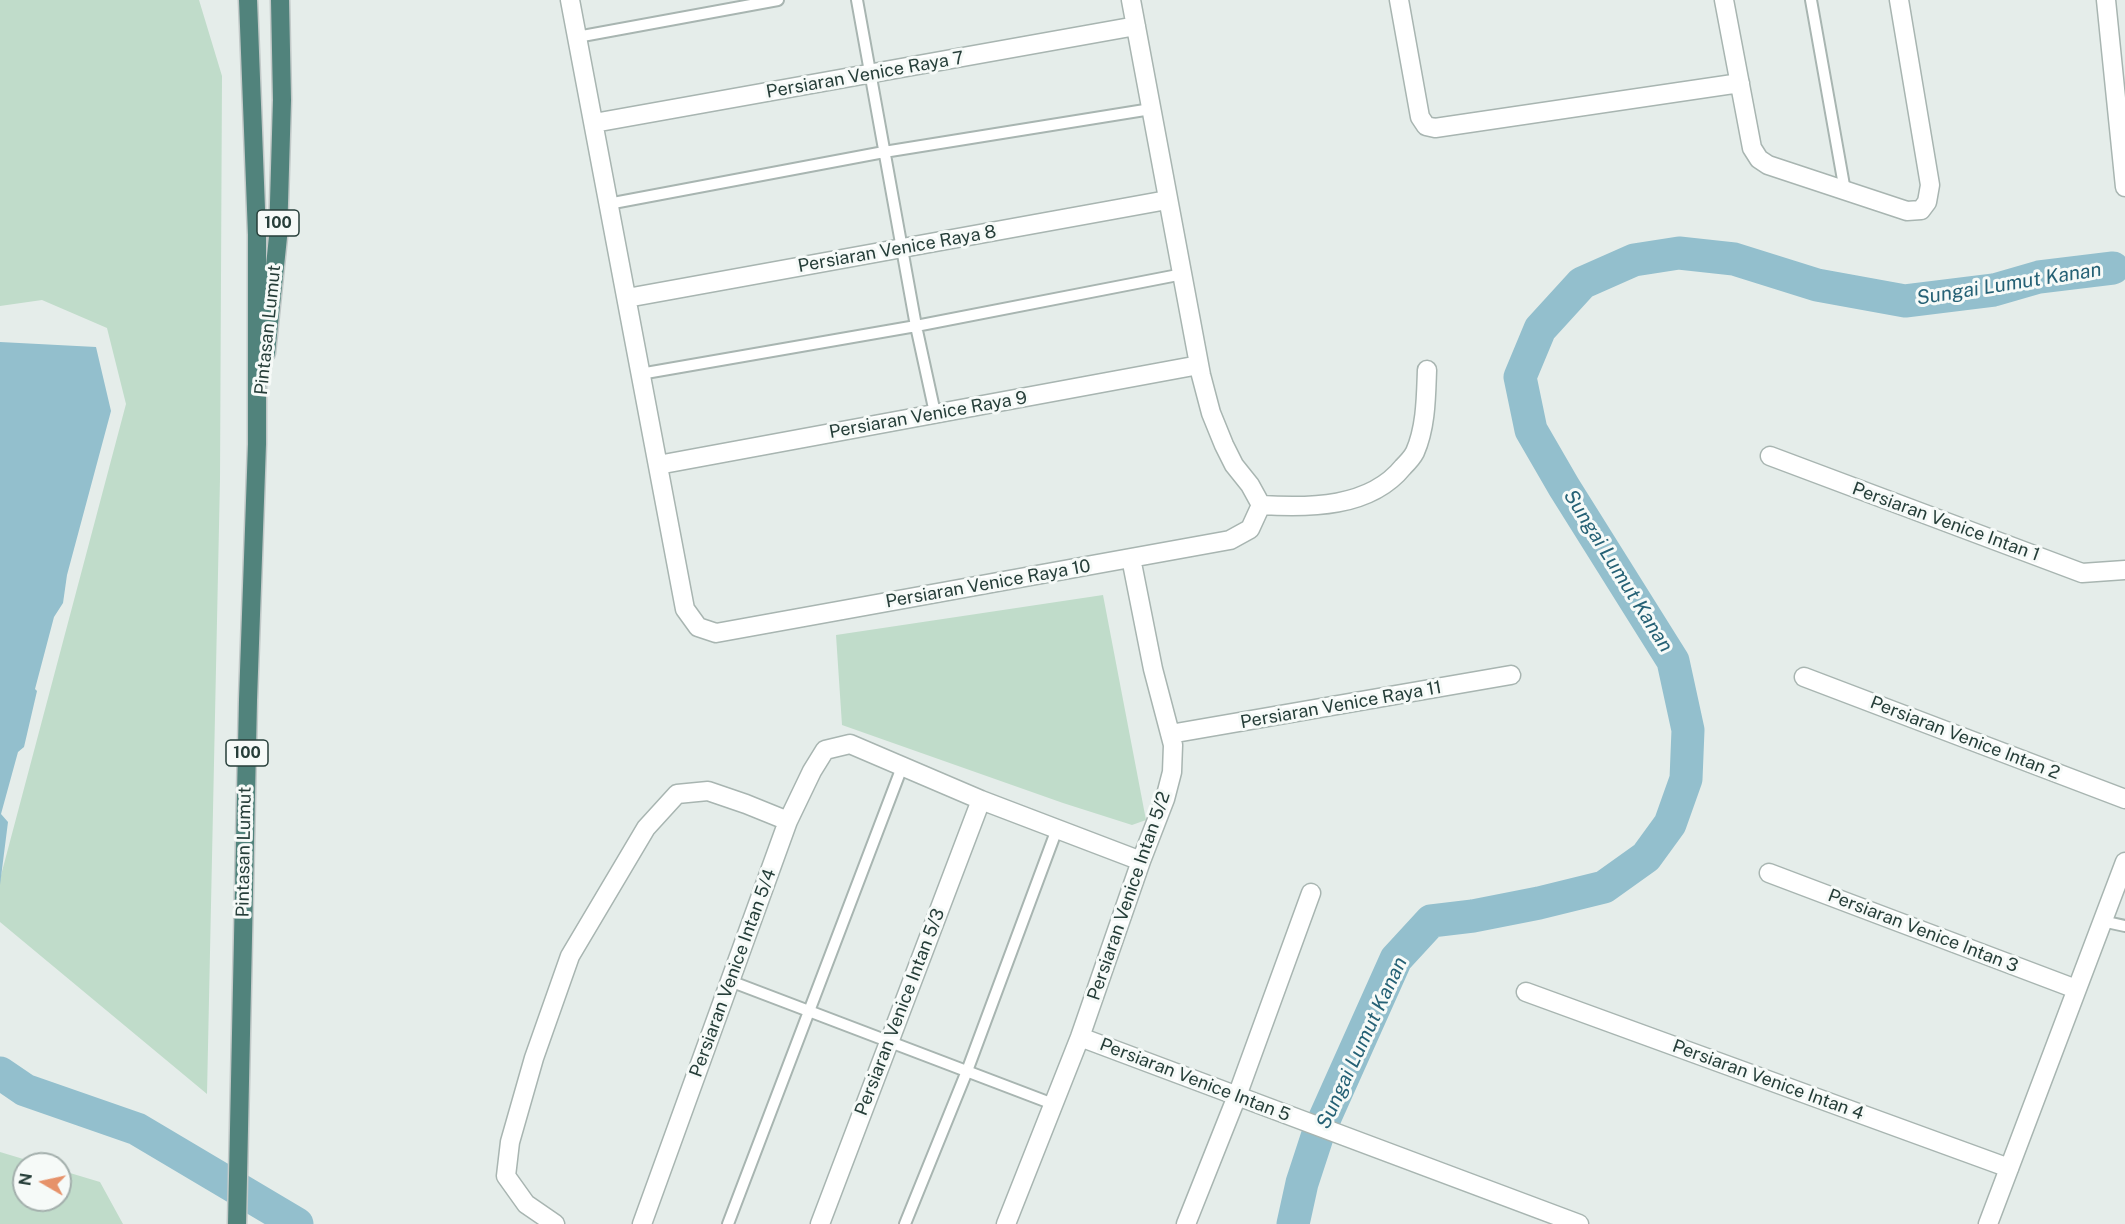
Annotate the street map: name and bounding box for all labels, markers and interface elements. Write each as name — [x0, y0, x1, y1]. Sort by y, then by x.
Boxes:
street label: Persiaran Venice Raya 7 — [765, 47, 965, 103]
road number: 100 — [257, 210, 299, 236]
street label: Persiaran Venice Raya 8 — [796, 221, 998, 277]
water label: Sungai Lumut Kanan — [1915, 258, 2103, 310]
street label: Pintasan Lumut — [250, 264, 286, 396]
street label: Persiaran Venice Raya 9 — [827, 387, 1029, 443]
street label: Persiaran Venice Intan 1 — [1849, 478, 2043, 566]
water label: Sungai Lumut Kanan — [1558, 485, 1678, 657]
street label: Persiaran Venice Raya 10 — [884, 555, 1092, 613]
street label: Persiaran Venice Raya 11 — [1239, 677, 1443, 733]
street label: Persiaran Venice Intan 2 — [1867, 692, 2063, 784]
road number: 100 — [226, 740, 268, 766]
street label: Pintasan Lumut — [232, 786, 256, 918]
street label: Persiaran Venice Intan 5/2 — [1083, 789, 1175, 1003]
street label: Persiaran Venice Intan 5/4 — [685, 866, 781, 1080]
street label: Persiaran Venice Intan 3 — [1825, 885, 2021, 977]
street label: Persiaran Venice Intan 5/3 — [851, 905, 949, 1119]
water label: Sungai Lumut Kanan — [1312, 953, 1412, 1133]
street label: Persiaran Venice Intan 5 — [1097, 1034, 1293, 1126]
street label: Persiaran Venice Intan 4 — [1669, 1035, 1867, 1125]
north arrow — [12, 1152, 72, 1212]
text: N — [15, 1172, 36, 1187]

